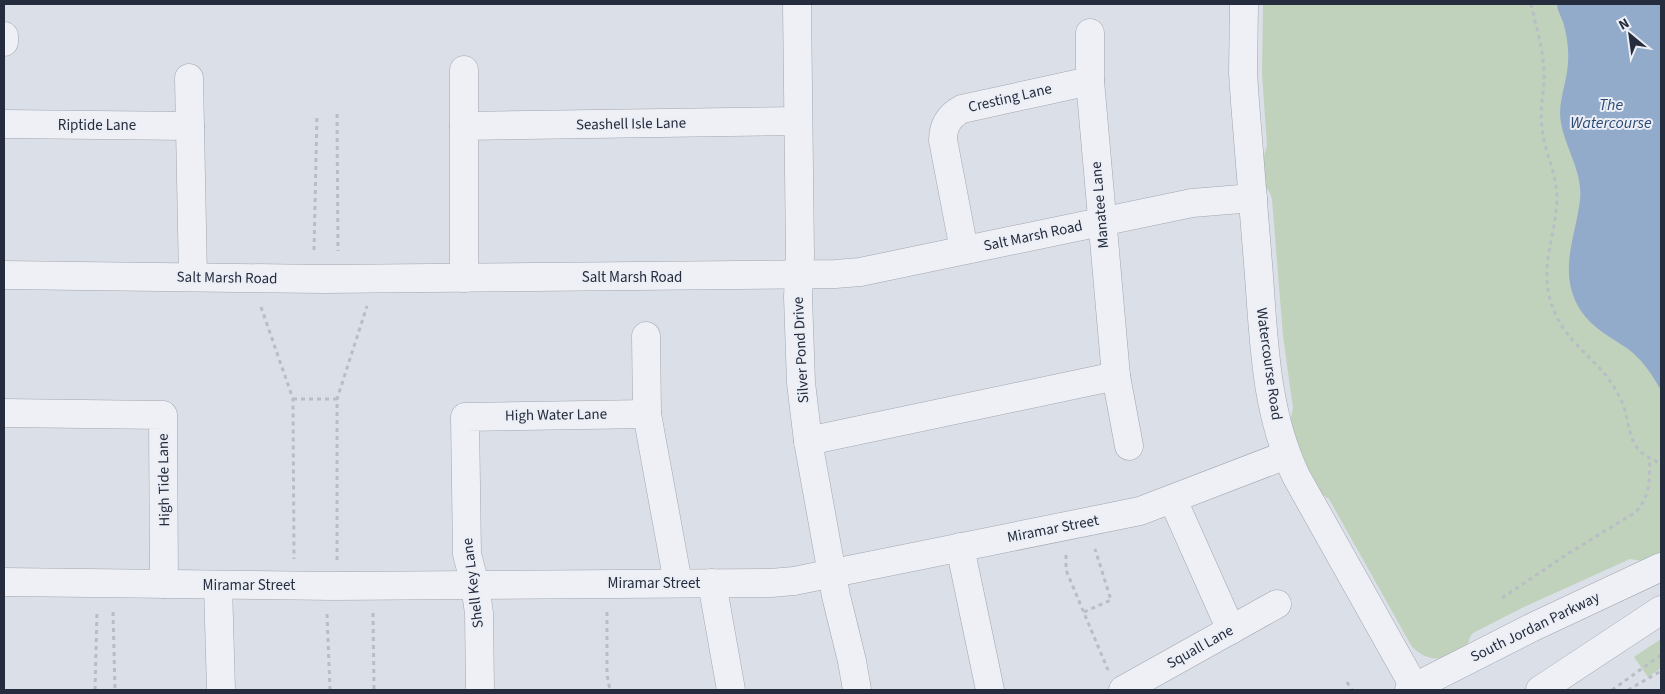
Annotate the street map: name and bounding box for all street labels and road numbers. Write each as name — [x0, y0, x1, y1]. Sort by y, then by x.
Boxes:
street label: Cresting Lane — [966, 78, 1054, 118]
street label: Seashell Isle Lane — [576, 113, 686, 135]
street label: Riptide Lane — [58, 115, 136, 136]
street label: Manatee Lane — [1086, 161, 1114, 249]
street label: Salt Marsh Road — [982, 215, 1084, 257]
street label: Salt Marsh Road — [176, 267, 278, 289]
street label: Salt Marsh Road — [582, 267, 682, 288]
street label: Silver Pond Drive — [788, 296, 814, 404]
street label: Watercourse Road — [1251, 307, 1287, 421]
street label: High Water Lane — [505, 404, 607, 426]
street label: High Tide Lane — [153, 433, 175, 527]
street label: Miramar Street — [1005, 510, 1101, 548]
street label: Shell Key Lane — [457, 537, 489, 629]
street label: Miramar Street — [608, 573, 700, 594]
street label: Miramar Street — [203, 575, 295, 596]
street label: South Jordan Parkway — [1467, 587, 1603, 667]
street label: Squall Lane — [1163, 620, 1237, 674]

